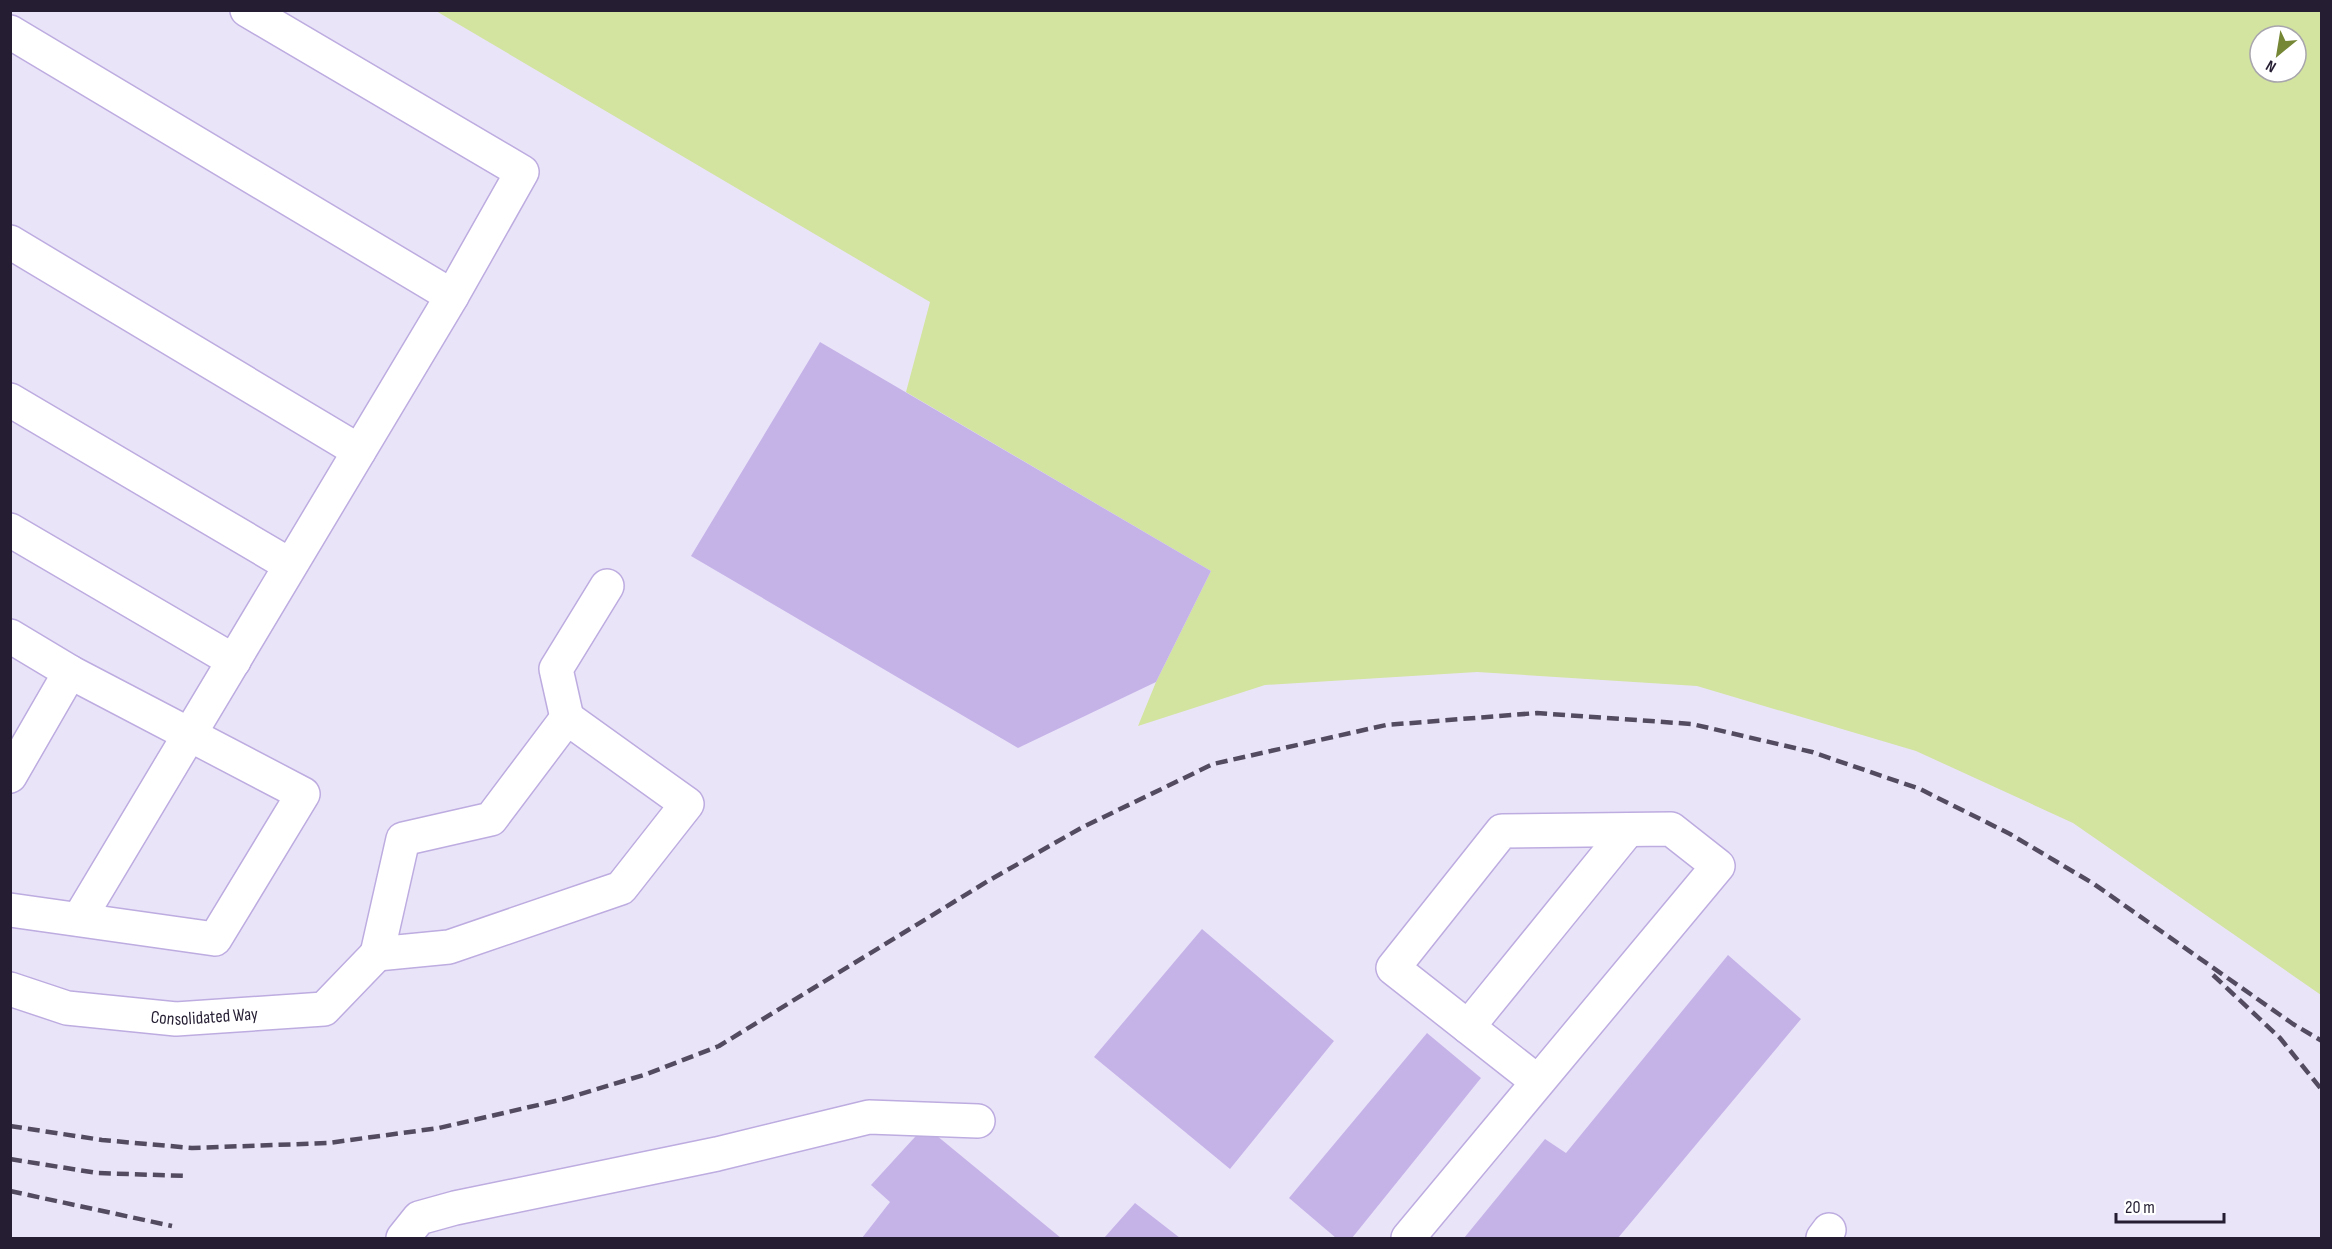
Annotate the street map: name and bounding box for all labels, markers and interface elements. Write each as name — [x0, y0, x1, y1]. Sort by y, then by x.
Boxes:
north arrow — [2248, 24, 2308, 84]
text: N — [2263, 55, 2280, 76]
street label: Consolidated Way — [150, 1003, 259, 1030]
scale bar — [2116, 1186, 2224, 1224]
text: 20 m — [2125, 1197, 2155, 1218]

